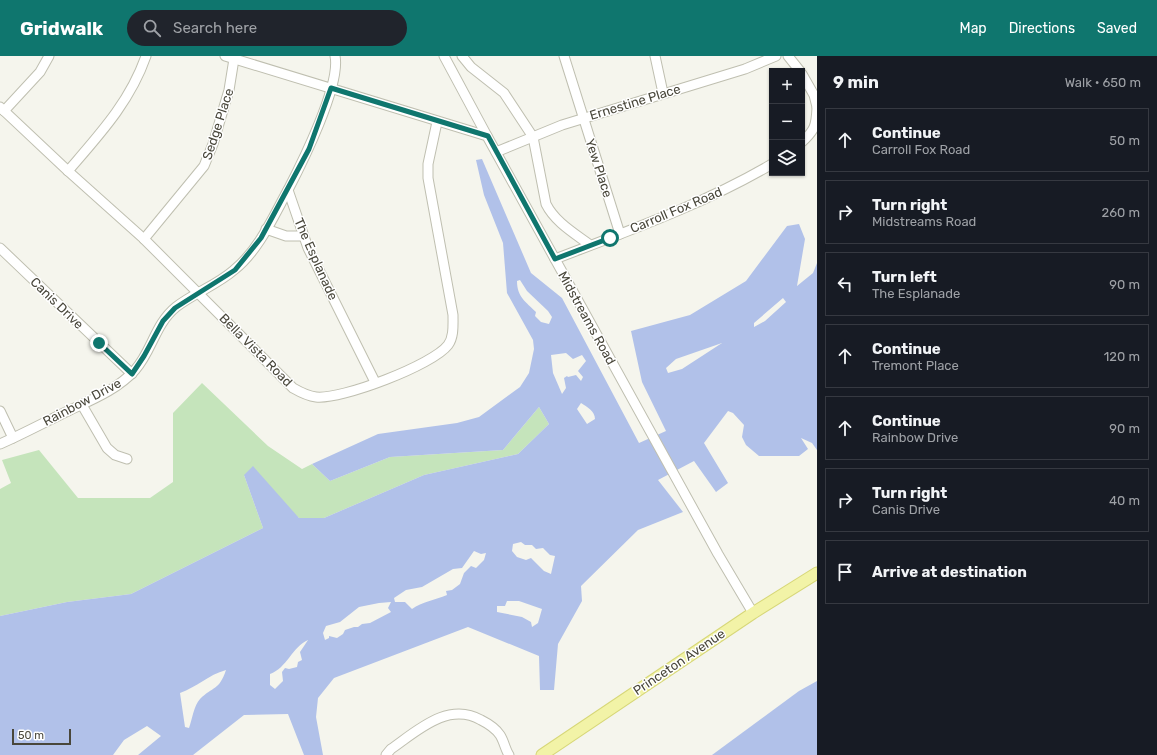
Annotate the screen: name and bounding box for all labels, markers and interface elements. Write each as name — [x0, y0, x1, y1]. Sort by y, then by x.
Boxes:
search box — [127, 10, 407, 46]
text: Gridwalk — [20, 17, 103, 40]
icon: search — [141, 17, 163, 39]
text: Search here — [173, 19, 257, 37]
text: Map — [960, 20, 987, 37]
text: Directions — [1009, 20, 1075, 37]
text: Saved — [1097, 20, 1137, 37]
map controls — [769, 68, 805, 176]
button: + — [769, 68, 805, 104]
text: 9 min — [833, 72, 879, 92]
text: Walk · 650 m — [1065, 75, 1141, 90]
street label: Ernestine Place — [588, 81, 682, 123]
street label: Sedge Place — [199, 86, 238, 162]
button: − — [769, 104, 805, 140]
text: Continue — [872, 124, 941, 142]
icon: ahead — [834, 129, 856, 151]
text: 50 m — [1109, 133, 1140, 148]
street label: Yew Place — [582, 137, 616, 199]
button: layers — [769, 140, 805, 176]
text: Carroll Fox Road — [872, 142, 970, 157]
street label: Carroll Fox Road — [628, 184, 724, 236]
text: Turn right — [872, 196, 947, 214]
icon: right — [834, 201, 856, 223]
text: 260 m — [1102, 205, 1140, 220]
text: Midstreams Road — [872, 214, 976, 229]
street label: The Esplanade — [291, 216, 341, 302]
route start — [601, 229, 619, 247]
text: Turn left — [872, 268, 937, 286]
street label: Midstreams Road — [555, 269, 619, 367]
icon: left — [834, 273, 856, 295]
street label: Canis Drive — [27, 274, 87, 332]
text: 90 m — [1109, 277, 1140, 292]
text: The Esplanade — [872, 286, 960, 301]
street label: Bella Vista Road — [216, 310, 296, 390]
route end — [90, 334, 108, 352]
text: Continue — [872, 340, 941, 358]
icon: ahead — [834, 345, 856, 367]
text: 120 m — [1104, 349, 1140, 364]
text: Tremont Place — [872, 358, 959, 373]
street label: Rainbow Drive — [40, 375, 124, 429]
text: Continue — [872, 412, 941, 430]
icon: ahead — [834, 417, 856, 439]
text: 90 m — [1109, 421, 1140, 436]
text: Rainbow Drive — [872, 430, 958, 445]
text: Turn right — [872, 484, 947, 502]
icon: right — [834, 489, 856, 511]
text: 40 m — [1109, 493, 1140, 508]
text: Canis Drive — [872, 502, 940, 517]
icon: arrive — [834, 561, 856, 583]
text: Arrive at destination — [872, 563, 1027, 581]
street label: Princeton Avenue — [630, 626, 728, 698]
scale bar — [12, 727, 71, 746]
text: 50 m — [18, 729, 44, 742]

